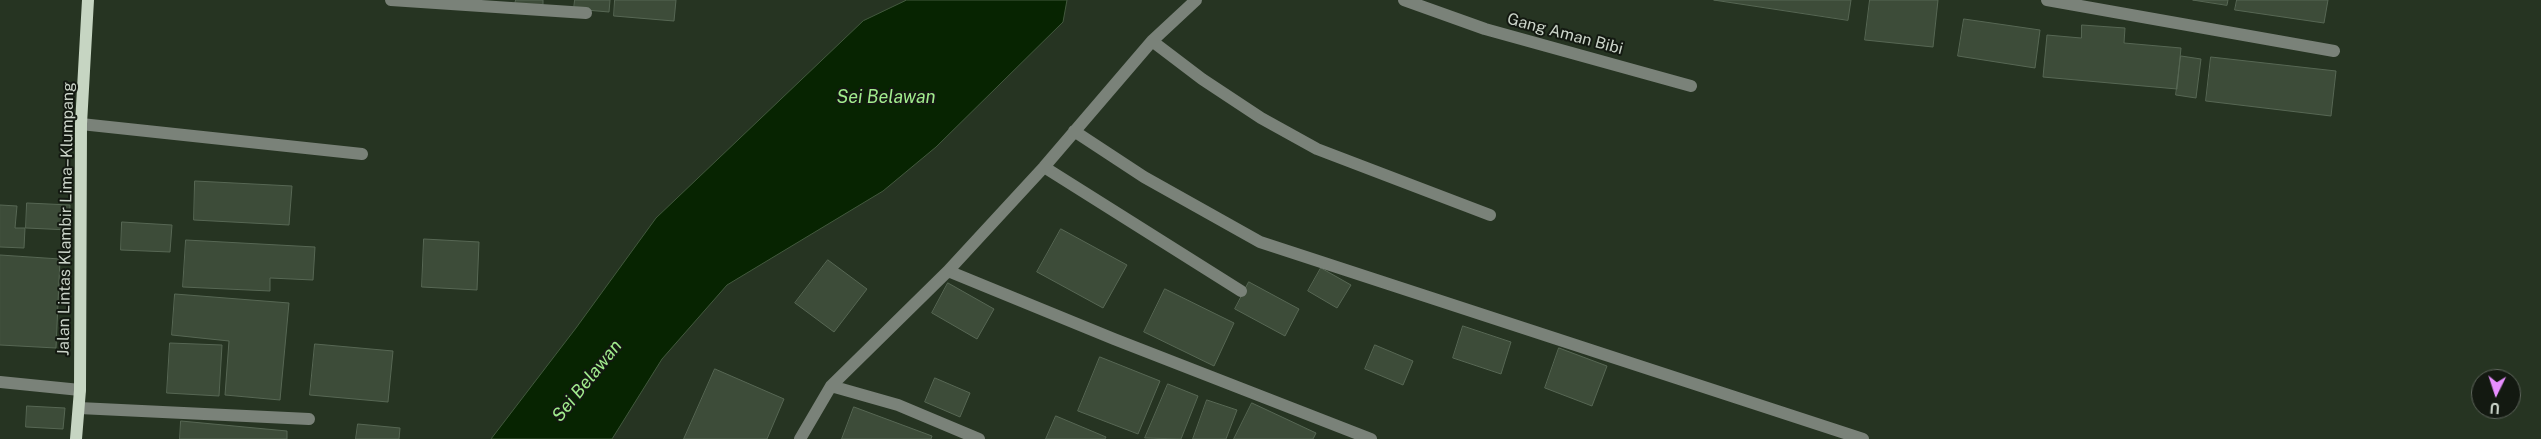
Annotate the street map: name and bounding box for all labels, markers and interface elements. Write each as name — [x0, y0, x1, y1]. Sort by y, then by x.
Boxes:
street label: Gang Aman Bibi — [1505, 9, 1625, 59]
street label: Jalan Lintas Klambir Lima–Klumpang — [54, 82, 78, 356]
water label: Sei Belawan — [836, 86, 936, 108]
water label: Sei Belawan — [547, 336, 627, 426]
north arrow — [2471, 369, 2521, 419]
text: U — [2489, 400, 2501, 416]

